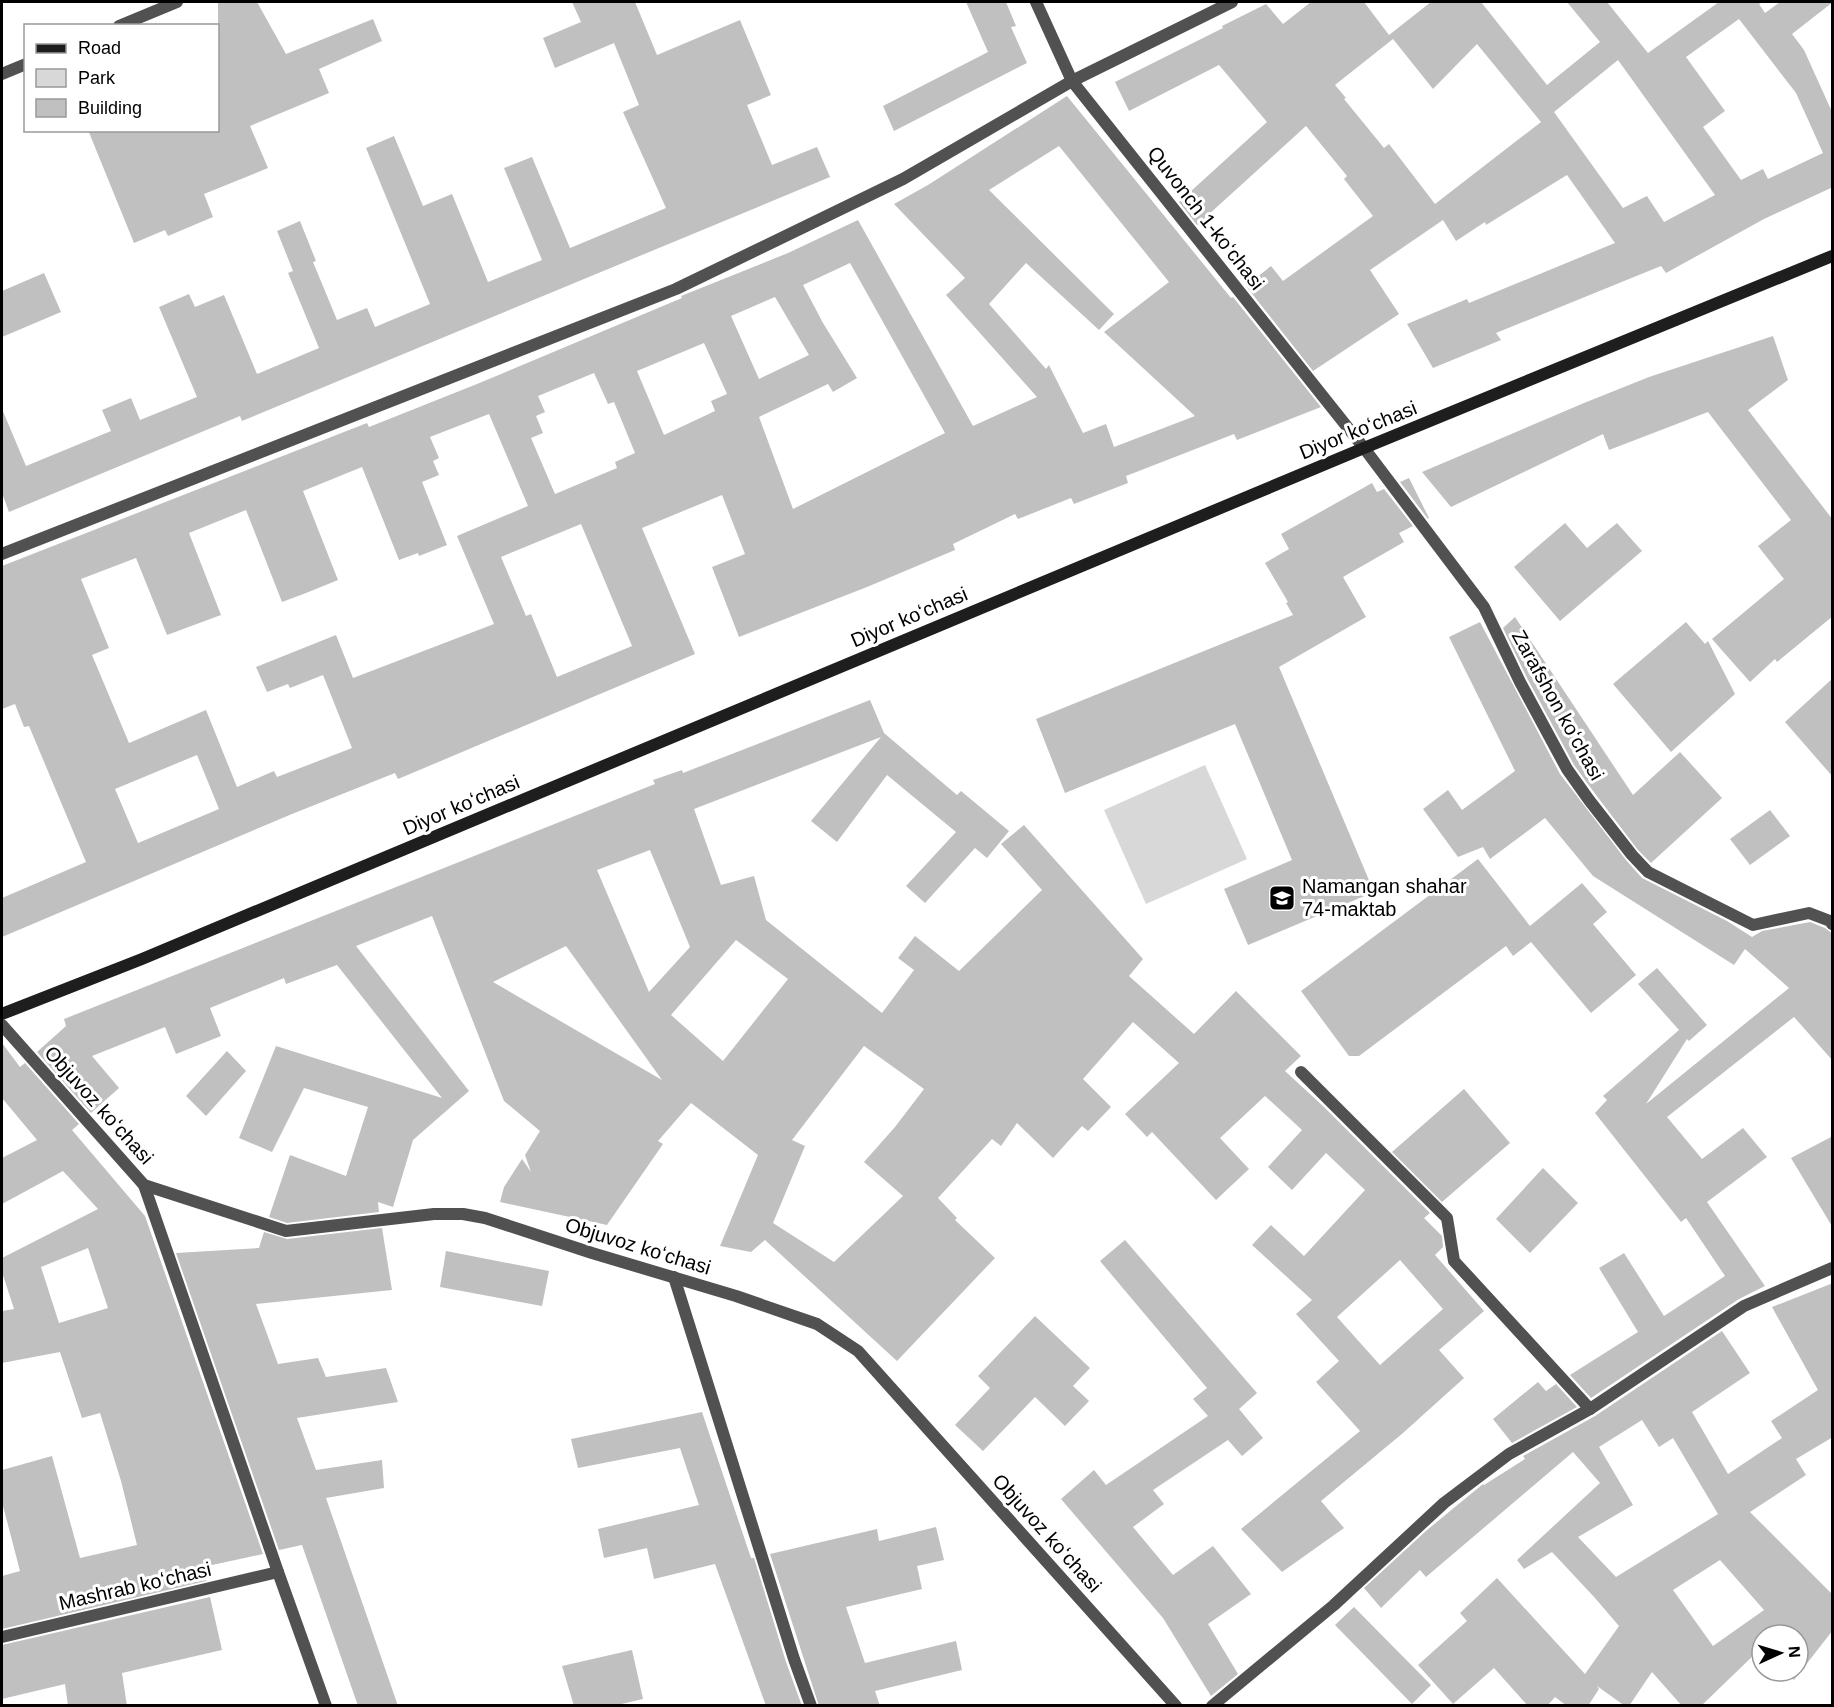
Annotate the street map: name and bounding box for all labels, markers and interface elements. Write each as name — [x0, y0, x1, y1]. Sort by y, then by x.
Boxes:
legend — [24, 24, 219, 132]
text: Road — [78, 38, 121, 58]
text: Park — [78, 68, 116, 88]
text: Building — [78, 98, 142, 118]
street label: Quvonch 1-koʻchasi — [1143, 142, 1269, 294]
street label: Diyor koʻchasi — [1296, 396, 1420, 464]
street label: Diyor koʻchasi — [847, 583, 971, 651]
street label: Zarafshon koʻchasi — [1508, 626, 1608, 784]
street label: Diyor koʻchasi — [399, 771, 523, 839]
place label: Namangan shahar 74-maktab — [1302, 875, 1467, 920]
school or university icon: Namangan shahar 74-maktab — [1267, 883, 1297, 913]
street label: Objuvoz koʻchasi — [40, 1041, 158, 1169]
street label: Objuvoz koʻchasi — [562, 1213, 714, 1279]
street label: Objuvoz koʻchasi — [988, 1469, 1106, 1597]
street label: Mashrab koʻchasi — [57, 1558, 213, 1614]
north arrow — [1750, 1623, 1810, 1683]
text: N — [1786, 1646, 1803, 1658]

